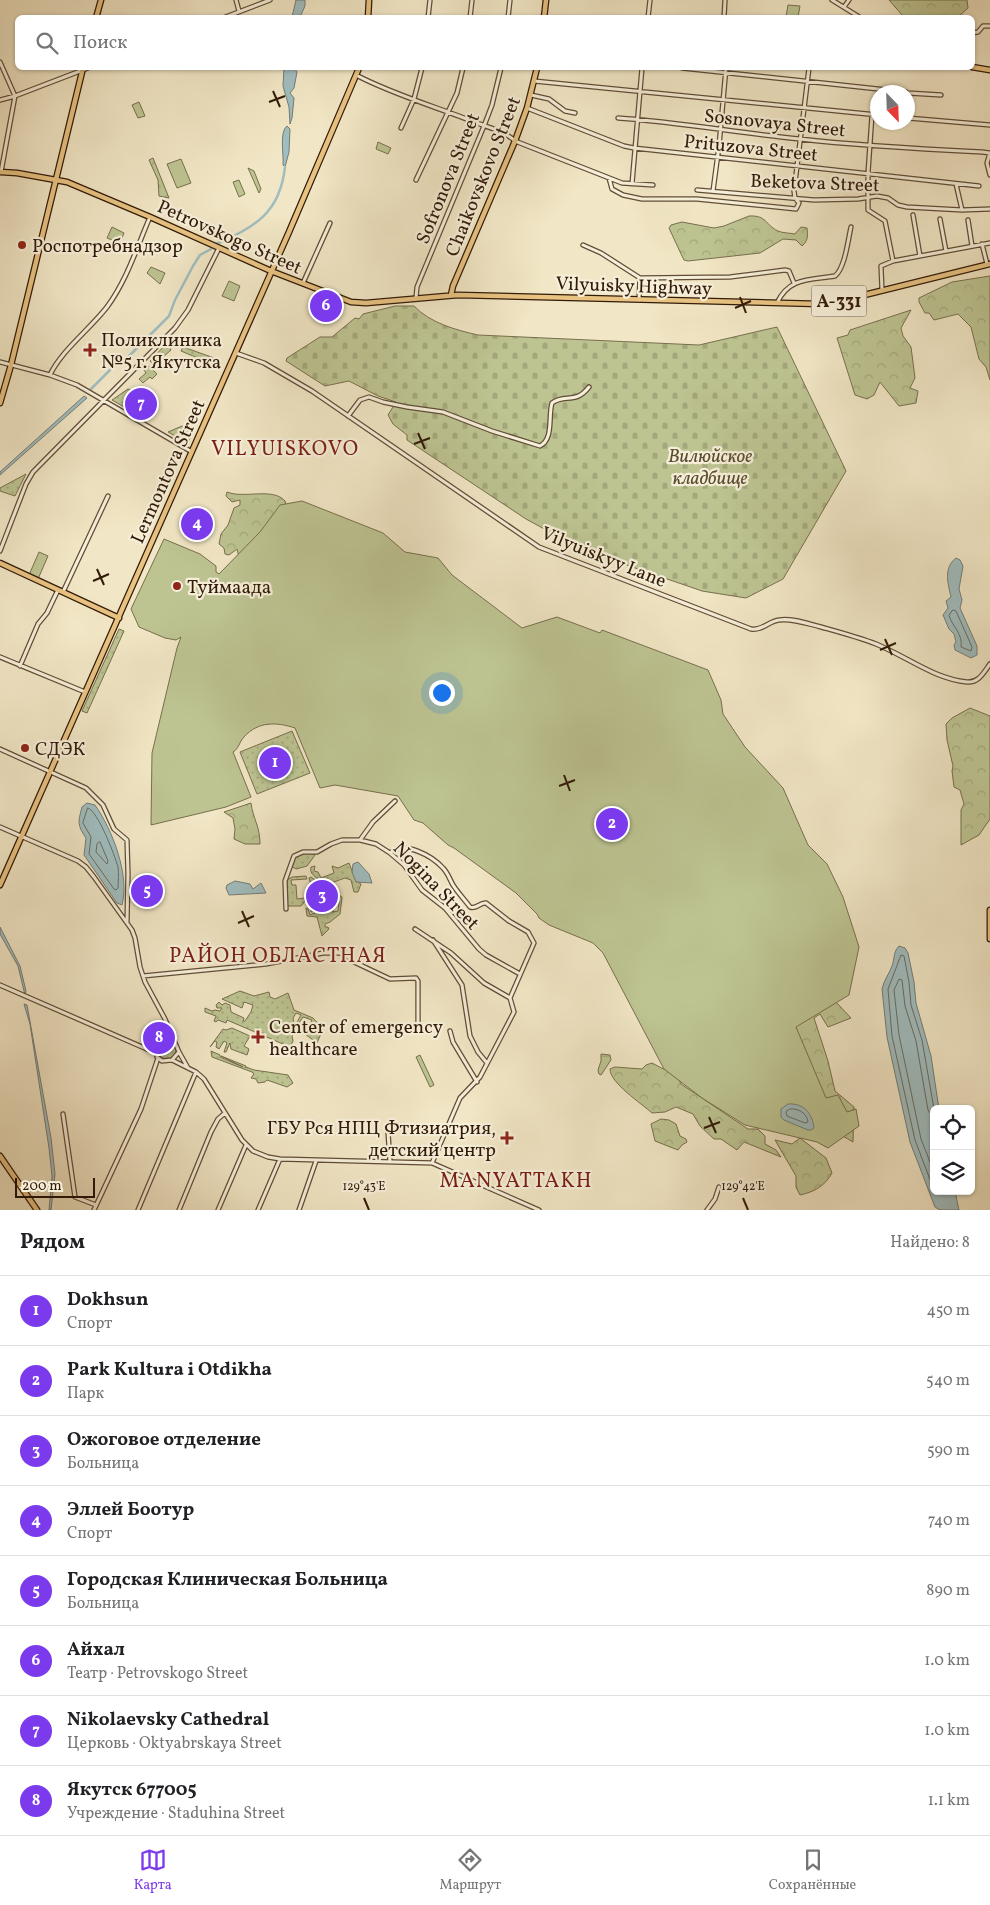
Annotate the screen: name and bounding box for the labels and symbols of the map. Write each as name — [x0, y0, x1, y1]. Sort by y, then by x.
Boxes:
north arrow — [870, 85, 915, 130]
street label: Chaikovskovo Street — [440, 92, 528, 261]
street label: Sosnovaya Street — [703, 104, 847, 144]
street label: Sofronova Street — [411, 109, 487, 248]
street label: Prituzova Street — [682, 129, 819, 169]
street label: Beketova Street — [750, 169, 880, 199]
street label: Petrovskogo Street — [153, 194, 306, 282]
place label: Роспотребнадзор — [32, 234, 183, 260]
marker: Роспотребнадзор — [16, 239, 28, 251]
street label: Vilyuisky Highway — [555, 271, 713, 303]
road number: А-331 — [812, 286, 866, 316]
pin: 6 — [310, 287, 342, 325]
place label: Поликлиника №5 г. Якутска — [101, 328, 222, 376]
marker: Поликлиника №5 г. Якутска — [83, 343, 97, 357]
pin: 7 — [125, 385, 157, 423]
street label: Lermontova Street — [125, 395, 212, 548]
district label: VILYUISKOVO — [211, 435, 359, 464]
park label: Вилюйское кладбище — [668, 444, 752, 492]
pin: 4 — [181, 505, 213, 543]
street label: Vilyuiskyy Lane — [537, 521, 670, 595]
place label: Туймаада — [187, 575, 271, 601]
marker: Туймаада — [171, 580, 183, 592]
your location — [429, 680, 455, 706]
place label: СДЭК — [35, 737, 85, 763]
marker: СДЭК — [19, 742, 31, 754]
pin: 1 — [259, 744, 291, 782]
pin: 2 — [596, 805, 628, 843]
street label: Nogina Street — [387, 836, 485, 937]
pin: 5 — [131, 872, 163, 910]
pin: 3 — [306, 877, 338, 915]
district label: РАЙОН ОБЛАСТНАЯ — [169, 942, 387, 971]
place label: Center of emergency healthcare — [269, 1015, 443, 1063]
pin: 8 — [143, 1019, 175, 1057]
marker: Center of emergency healthcare — [251, 1030, 265, 1044]
place label: ГБУ Рся НПЦ Фтизиатрия, детский центр — [267, 1116, 496, 1164]
marker: ГБУ Рся НПЦ Фтизиатрия, детский центр — [500, 1131, 514, 1145]
district label: MANYATTAKH — [440, 1167, 592, 1196]
scale bar — [15, 1175, 95, 1198]
text: 129°43'E — [343, 1179, 385, 1195]
text: 129°42'E — [721, 1179, 765, 1195]

